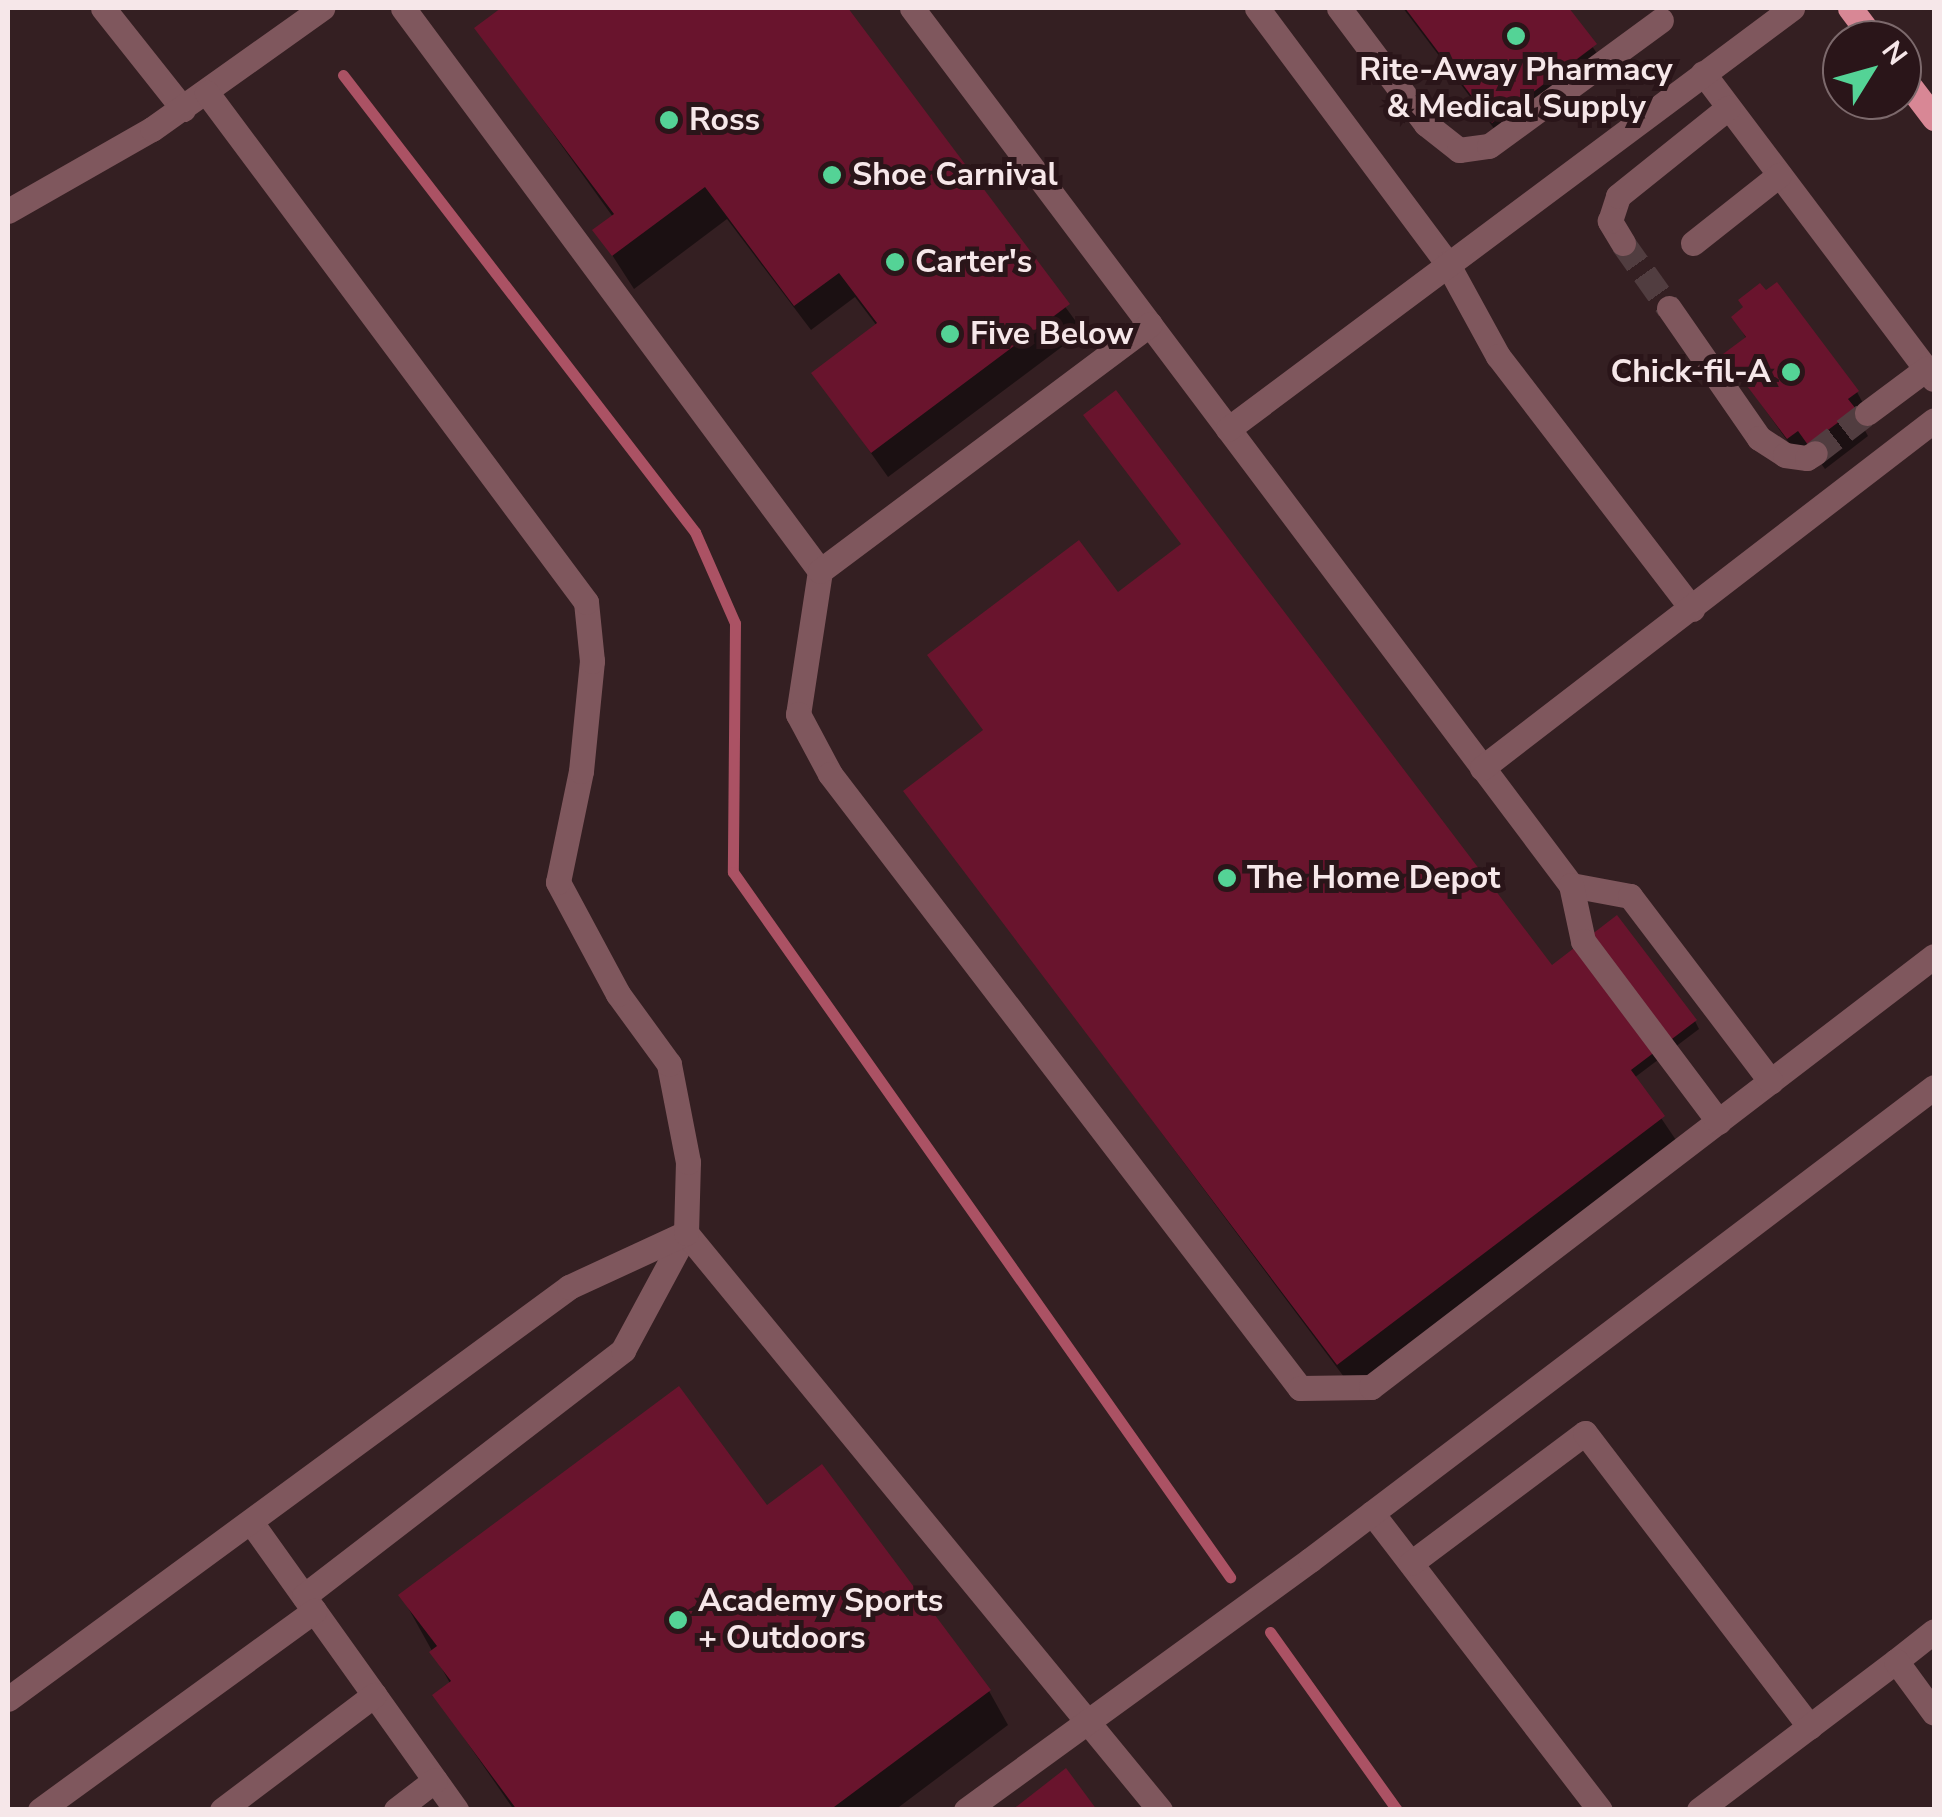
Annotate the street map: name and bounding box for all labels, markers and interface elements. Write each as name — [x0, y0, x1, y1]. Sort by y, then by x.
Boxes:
north arrow — [1822, 20, 1922, 120]
marker: Rite-Away Pharmacy & Medical Supply — [1505, 25, 1527, 47]
text: N — [1873, 33, 1916, 73]
place label: Rite-Away Pharmacy & Medical Supply — [1359, 52, 1673, 127]
place label: Ross — [689, 101, 760, 139]
marker: Ross — [658, 109, 680, 131]
place label: Shoe Carnival — [852, 156, 1058, 194]
marker: Shoe Carnival — [821, 164, 843, 186]
place label: Carter's — [915, 243, 1032, 281]
marker: Carter's — [884, 251, 906, 273]
place label: Five Below — [970, 315, 1133, 353]
marker: Five Below — [939, 323, 961, 345]
place label: Chick-fil-A — [1610, 353, 1771, 391]
marker: Chick-fil-A — [1780, 361, 1802, 383]
place label: The Home Depot — [1247, 859, 1500, 897]
marker: The Home Depot — [1216, 867, 1238, 889]
place label: Academy Sports + Outdoors — [698, 1583, 943, 1658]
marker: Academy Sports + Outdoors — [667, 1609, 689, 1631]

